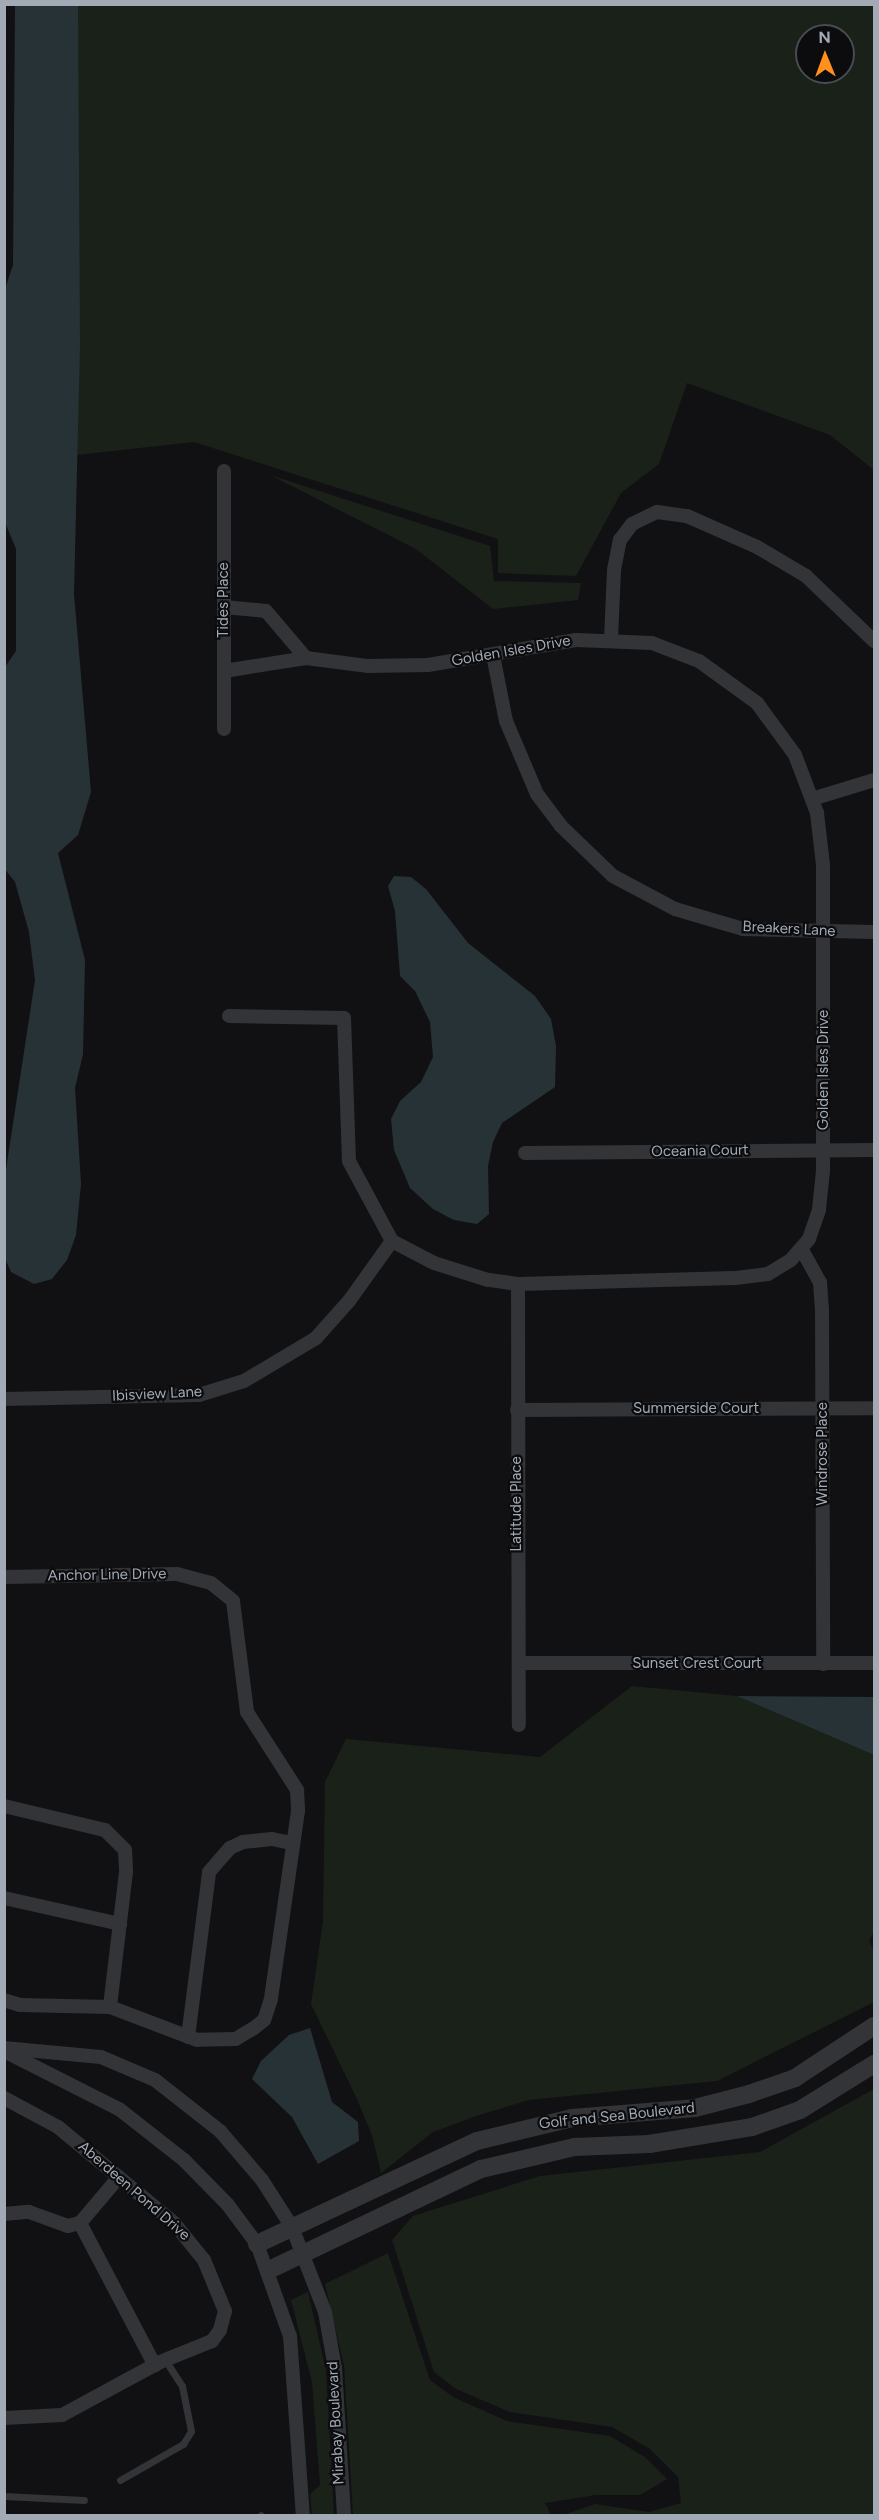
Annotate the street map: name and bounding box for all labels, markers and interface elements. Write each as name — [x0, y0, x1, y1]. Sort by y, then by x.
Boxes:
north arrow — [795, 24, 855, 84]
text: N — [818, 28, 831, 47]
street label: Tides Place — [215, 562, 233, 638]
street label: Golden Isles Drive — [450, 632, 572, 670]
street label: Breakers Lane — [742, 918, 836, 940]
street label: Golden Isles Drive — [815, 1010, 833, 1130]
street label: Oceania Court — [651, 1141, 749, 1161]
street label: Ibisview Lane — [112, 1383, 202, 1405]
street label: Summerside Court — [633, 1400, 759, 1418]
street label: Windrose Place — [814, 1402, 832, 1506]
street label: Latitude Place — [508, 1456, 526, 1552]
street label: Anchor Line Drive — [47, 1565, 167, 1585]
street label: Sunset Crest Court — [632, 1655, 762, 1673]
street label: Golf and Sea Boulevard — [538, 2099, 696, 2133]
street label: Aberdeen Pond Drive — [74, 2138, 194, 2244]
street label: Mirabay Boulevard — [324, 2361, 348, 2485]

